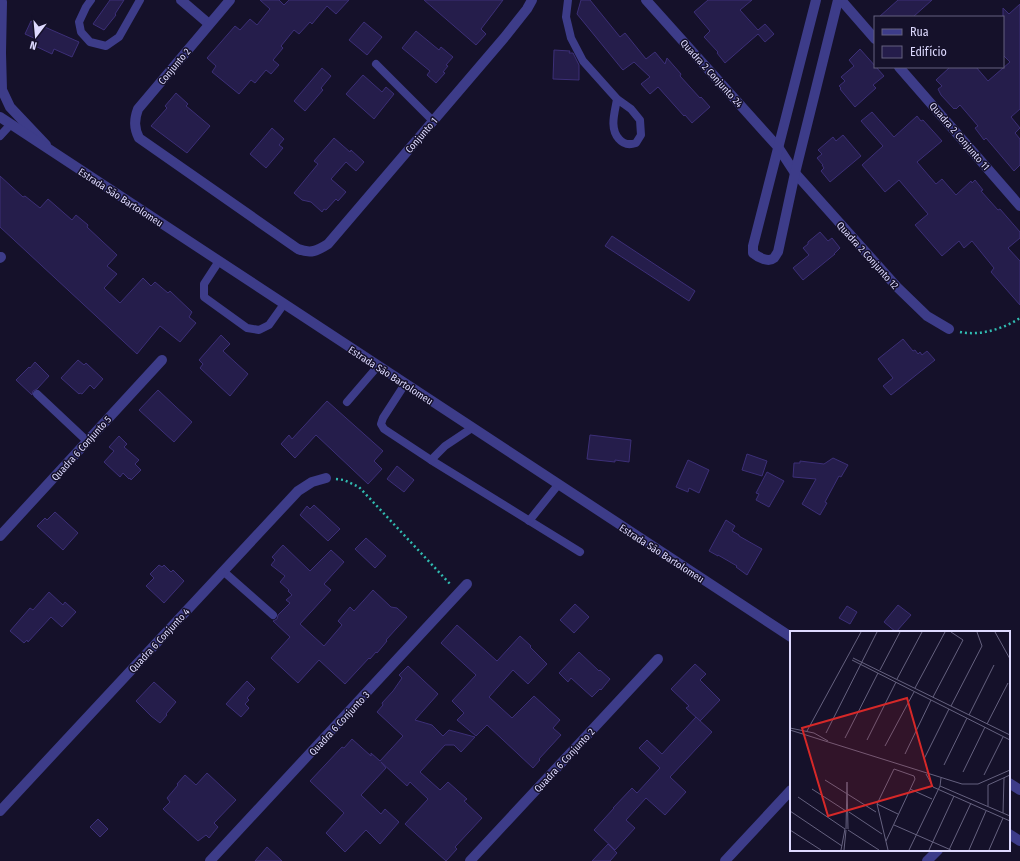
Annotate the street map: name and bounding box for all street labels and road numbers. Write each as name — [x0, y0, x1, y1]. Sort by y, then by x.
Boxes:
street label: Quadra 2 Conjunto 24 — [678, 37, 745, 110]
street label: Conjunto 2 — [156, 46, 194, 87]
street label: Quadra 2 Conjunto 11 — [927, 100, 992, 173]
street label: Conjunto 1 — [403, 115, 440, 156]
street label: Estrada São Bartolomeu — [76, 166, 165, 230]
street label: Quadra 2 Conjunto 12 — [834, 220, 901, 292]
street label: Estrada São Bartolomeu — [346, 344, 435, 408]
street label: Quadra 6 Conjunto 5 — [49, 413, 114, 484]
street label: Estrada São Bartolomeu — [617, 522, 706, 586]
street label: Quadra 6 Conjunto 4 — [127, 606, 193, 675]
street label: Quadra 6 Conjunto 3 — [307, 689, 373, 758]
street label: Quadra 6 Conjunto 2 — [532, 726, 598, 795]

